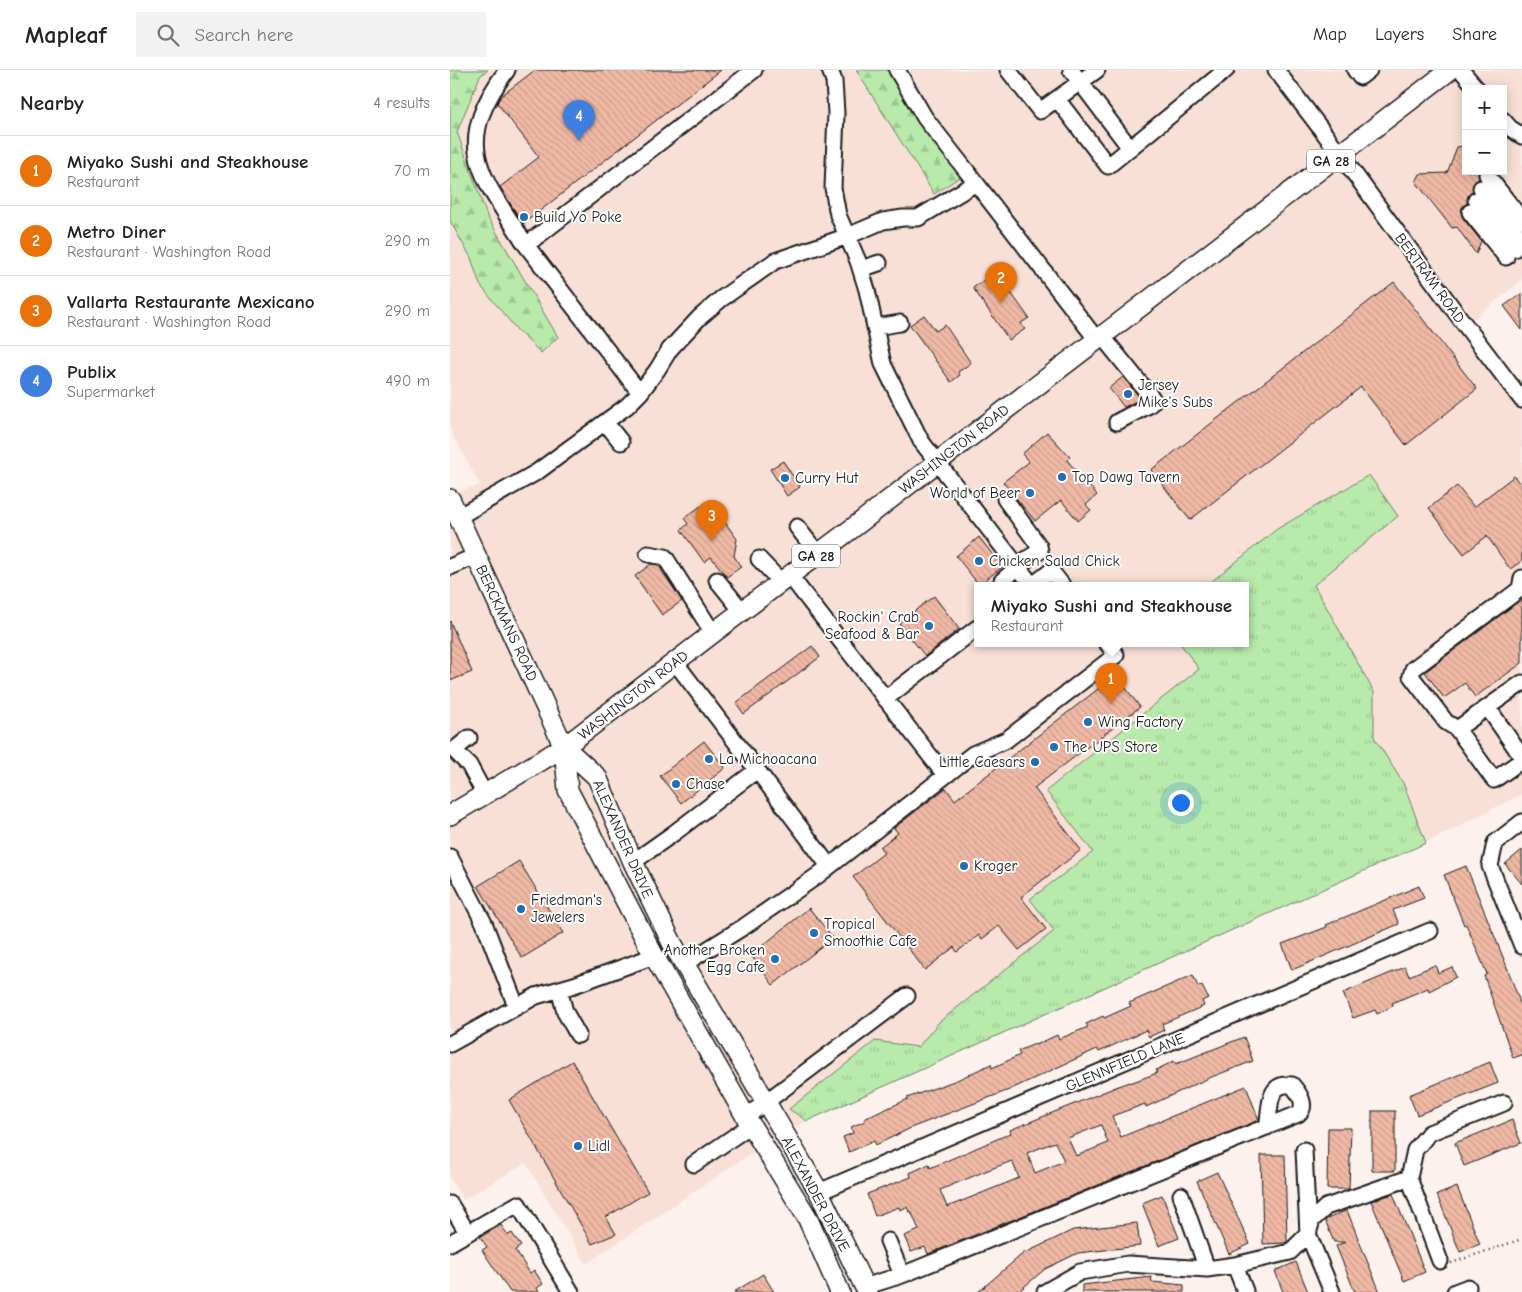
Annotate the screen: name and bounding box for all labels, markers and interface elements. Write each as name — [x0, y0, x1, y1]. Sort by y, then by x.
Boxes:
search box — [136, 12, 486, 57]
text: Mapleaf — [25, 21, 106, 49]
icon: search — [154, 21, 182, 49]
text: Search here — [194, 24, 293, 46]
text: Map — [1313, 24, 1347, 45]
text: Layers — [1375, 24, 1424, 45]
text: Share — [1452, 24, 1497, 45]
map controls — [1462, 85, 1507, 175]
button: + — [1462, 85, 1507, 130]
text: Nearby — [20, 91, 84, 115]
text: 4 results — [373, 94, 430, 112]
pin: 4 — [563, 100, 595, 141]
button: − — [1462, 130, 1507, 175]
road number: GA 28 — [1307, 150, 1355, 172]
text: Miyako Sushi and Steakhouse — [67, 151, 308, 173]
text: 1 — [33, 162, 39, 180]
text: 70 m — [394, 162, 430, 180]
text: Restaurant — [67, 173, 139, 191]
place label: Build Yo Poke — [534, 208, 622, 226]
marker: Build Yo Poke — [518, 211, 530, 223]
text: Metro Diner — [67, 221, 166, 243]
street label: BERTRAM ROAD — [1391, 229, 1469, 327]
text: 2 — [32, 232, 40, 250]
text: 290 m — [385, 232, 430, 250]
text: Restaurant · Washington Road — [67, 243, 271, 261]
pin: 2 — [985, 262, 1017, 303]
text: Vallarta Restaurante Mexicano — [67, 291, 315, 313]
text: 3 — [32, 302, 40, 320]
text: 290 m — [385, 302, 430, 320]
text: Restaurant · Washington Road — [67, 313, 271, 331]
text: Publix — [67, 361, 116, 383]
text: 4 — [32, 372, 40, 390]
text: 490 m — [385, 372, 430, 390]
place label: Jersey Mike's Subs — [1138, 376, 1213, 411]
text: Supermarket — [67, 383, 155, 401]
marker: Jersey Mike's Subs — [1122, 388, 1134, 400]
street label: WASHINGTON ROAD — [895, 400, 1013, 498]
place label: Top Dawg Tavern — [1072, 468, 1180, 486]
place label: Curry Hut — [795, 469, 859, 487]
marker: Top Dawg Tavern — [1056, 471, 1068, 483]
marker: Curry Hut — [779, 472, 791, 484]
place label: World of Beer — [930, 484, 1020, 502]
marker: World of Beer — [1024, 487, 1036, 499]
pin: 3 — [696, 500, 728, 541]
road number: GA 28 — [792, 544, 840, 568]
place label: Chicken Salad Chick — [989, 552, 1121, 570]
marker: Chicken Salad Chick — [973, 555, 985, 567]
street label: BERCKMANS ROAD — [472, 562, 542, 684]
popup — [974, 582, 1249, 647]
text: Miyako Sushi and Steakhouse — [991, 595, 1232, 617]
place label: Rockin' Crab Seafood & Bar — [825, 608, 919, 643]
text: Restaurant — [991, 617, 1063, 635]
marker: Rockin' Crab Seafood & Bar — [923, 620, 935, 632]
street label: WASHINGTON ROAD — [574, 646, 692, 744]
pin: 1 — [1095, 663, 1127, 704]
place label: Wing Factory — [1098, 713, 1183, 731]
marker: Wing Factory — [1082, 716, 1094, 728]
place label: The UPS Store — [1064, 738, 1158, 756]
marker: The UPS Store — [1048, 741, 1060, 753]
place label: La Michoacana — [719, 750, 817, 768]
marker: La Michoacana — [703, 753, 715, 765]
place label: Little Caesars — [939, 753, 1025, 771]
marker: Little Caesars — [1029, 756, 1041, 768]
place label: Chase — [686, 775, 725, 793]
street label: ALEXANDER DRIVE — [589, 777, 657, 901]
marker: Chase — [670, 778, 682, 790]
your location — [1168, 790, 1194, 816]
place label: Kroger — [974, 857, 1018, 875]
marker: Kroger — [958, 860, 970, 872]
place label: Friedman's Jewelers — [531, 891, 602, 926]
marker: Friedman's Jewelers — [515, 903, 527, 915]
place label: Tropical Smoothie Cafe — [824, 915, 918, 950]
marker: Tropical Smoothie Cafe — [808, 927, 820, 939]
place label: Another Broken Egg Cafe — [664, 941, 765, 976]
marker: Another Broken Egg Cafe — [769, 953, 781, 965]
street label: GLENNFIELD LANE — [1063, 1029, 1187, 1095]
street label: ALEXANDER DRIVE — [778, 1133, 854, 1255]
place label: Lidl — [588, 1137, 610, 1155]
marker: Lidl — [572, 1140, 584, 1152]

